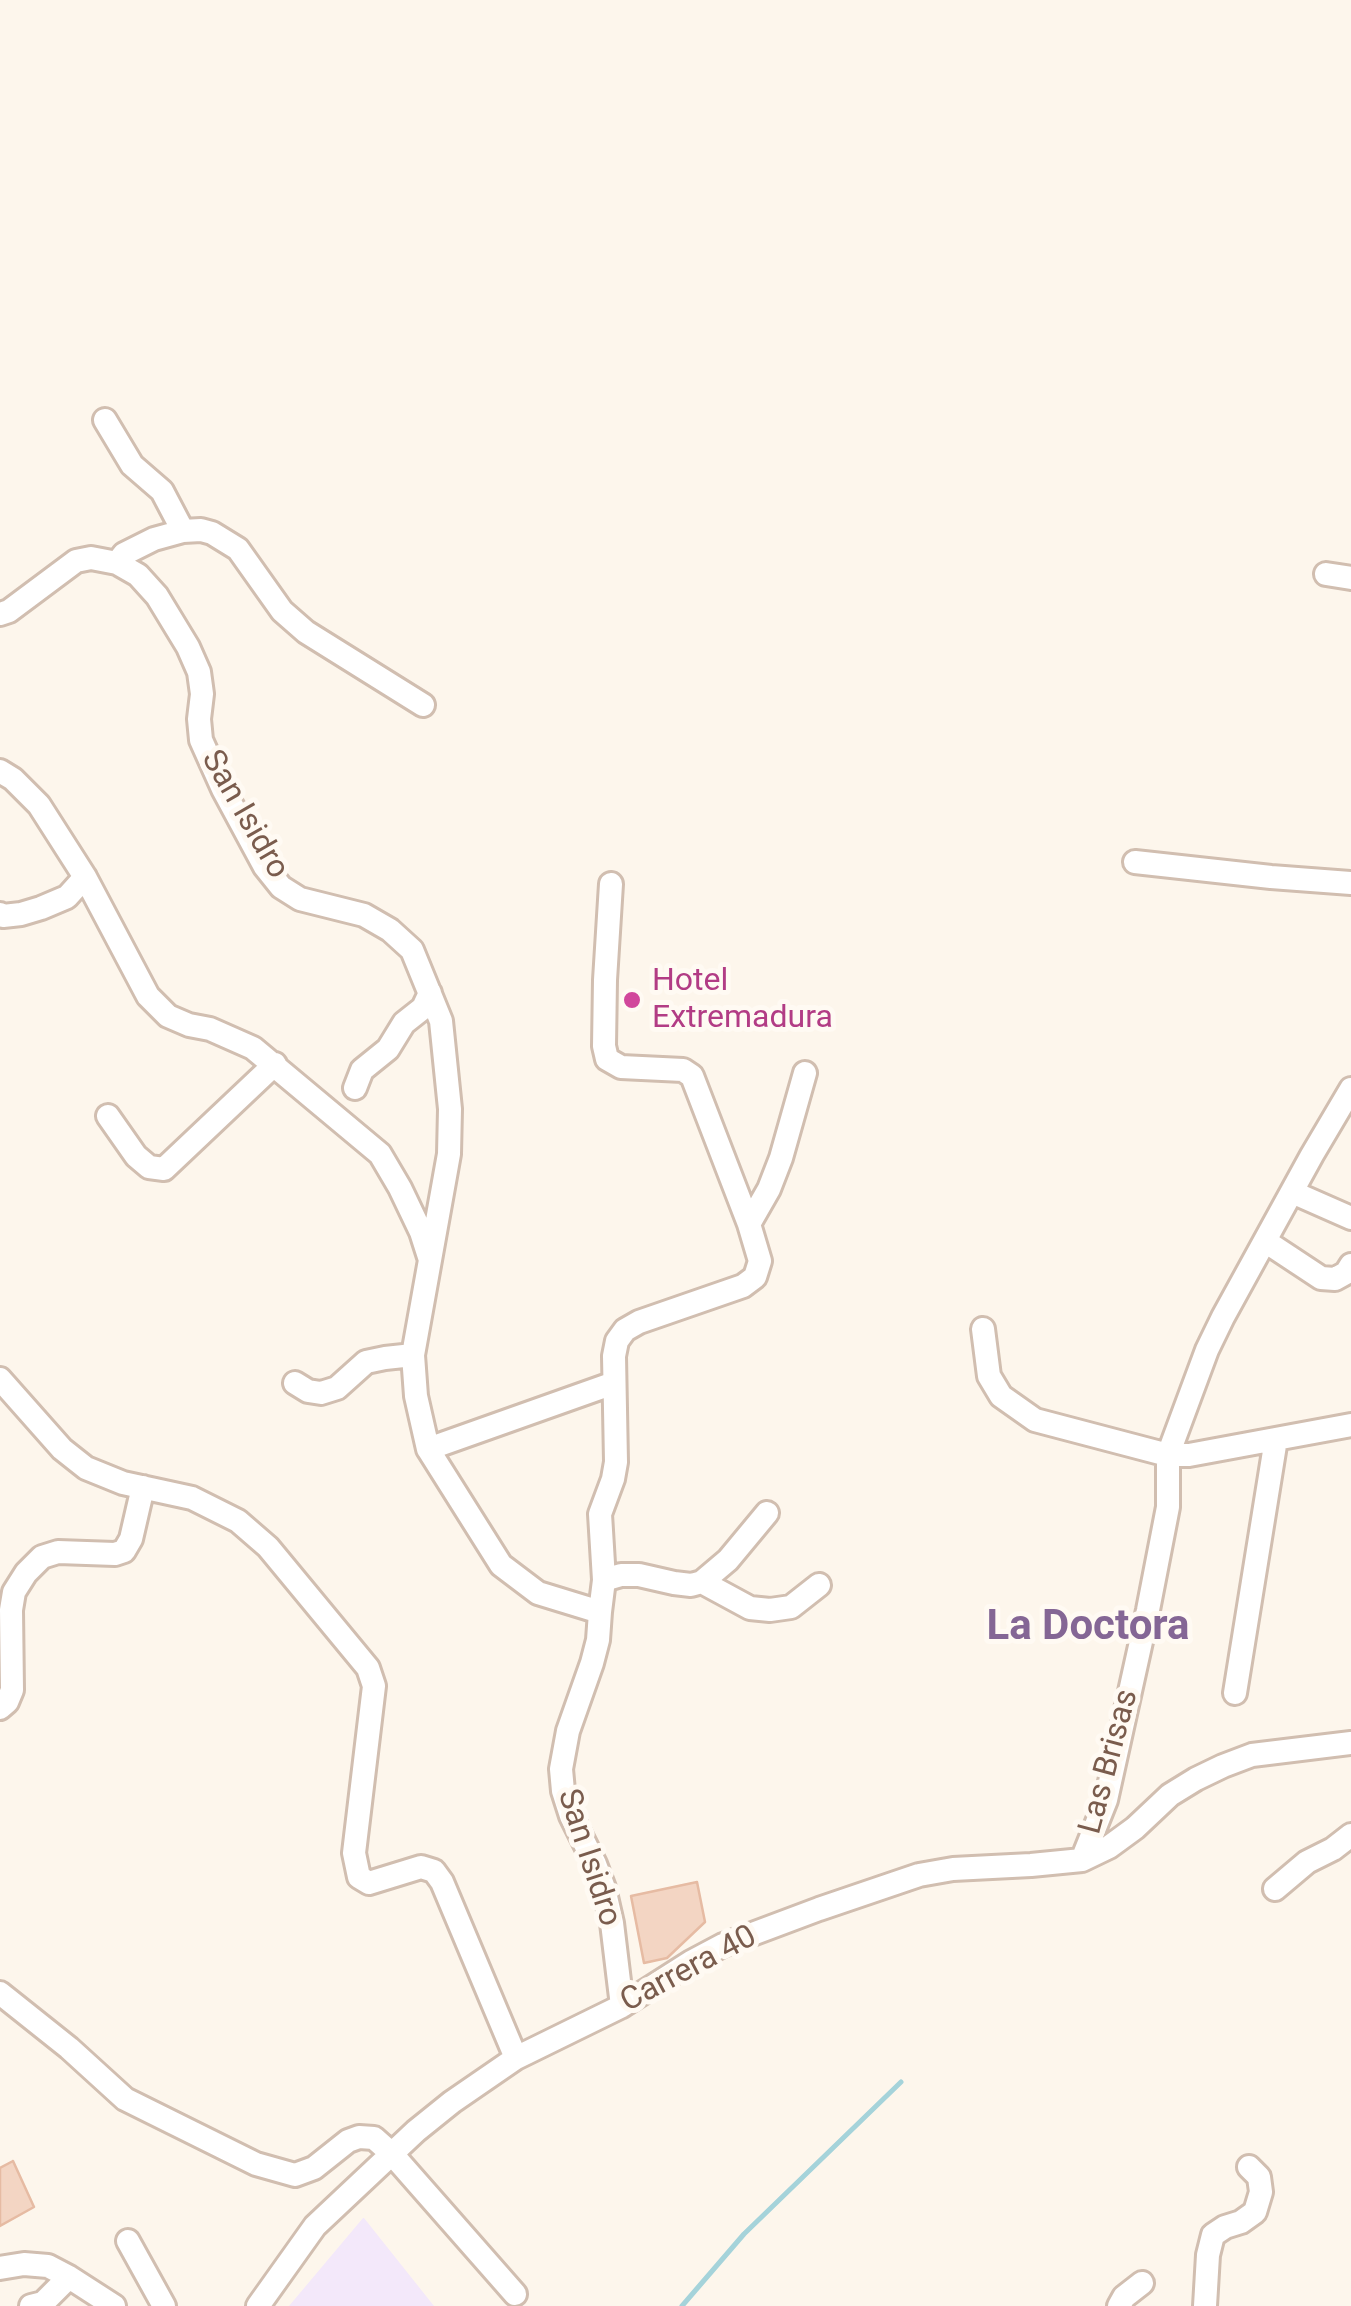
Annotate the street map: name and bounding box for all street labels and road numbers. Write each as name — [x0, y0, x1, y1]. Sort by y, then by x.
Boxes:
street label: San Isidro — [192, 744, 296, 886]
street label: Las Brisas — [1072, 1686, 1148, 1838]
street label: San Isidro — [548, 1785, 628, 1931]
street label: Carrera 40 — [615, 1918, 763, 2022]

